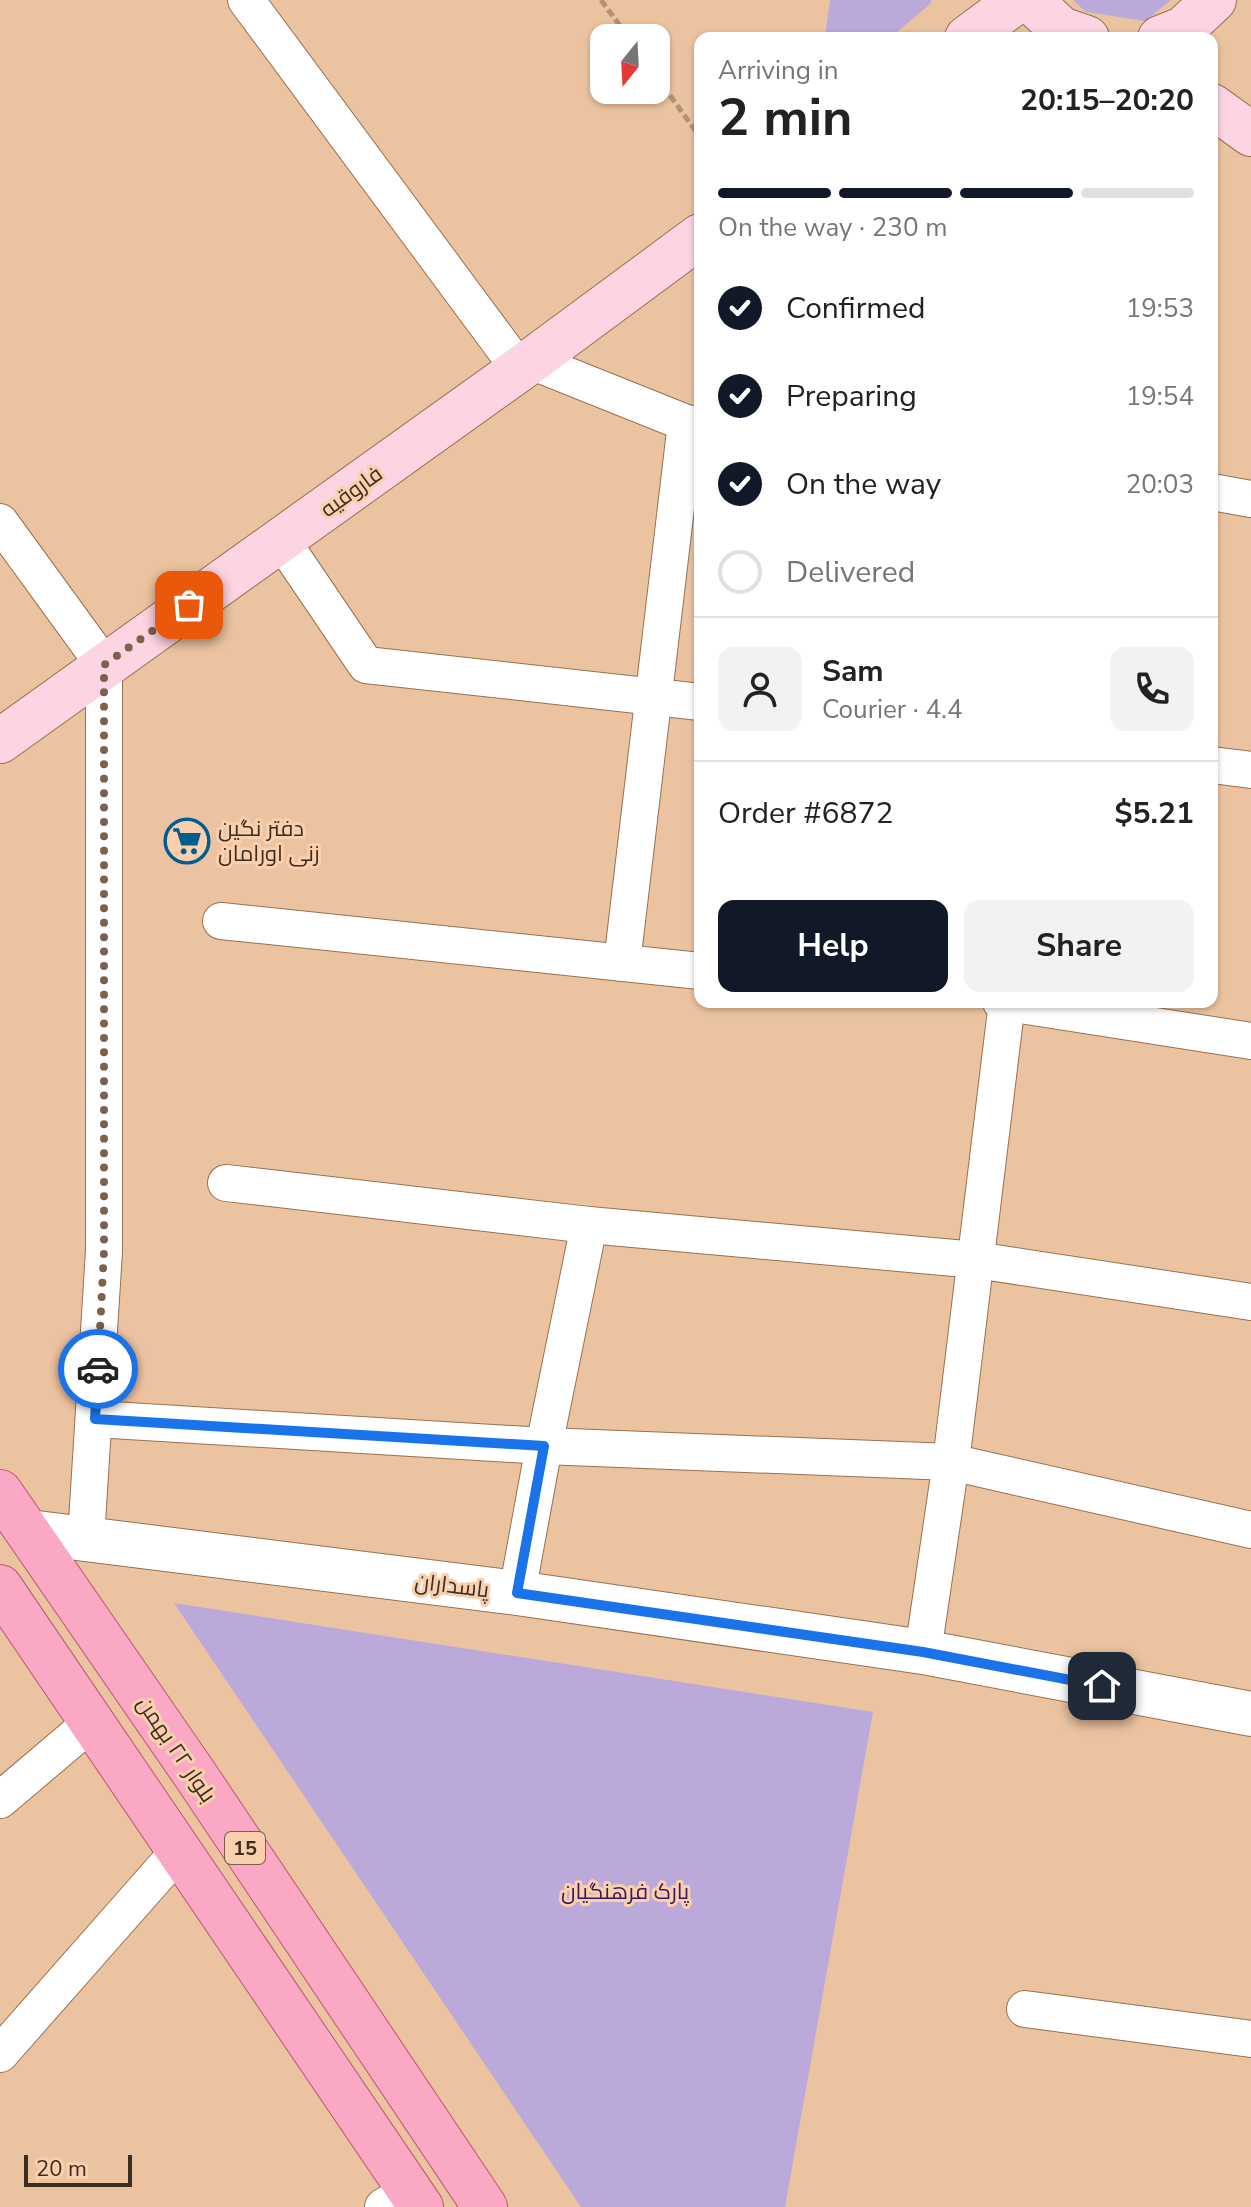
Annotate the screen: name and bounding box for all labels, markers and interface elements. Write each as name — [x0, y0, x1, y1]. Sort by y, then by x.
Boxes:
north arrow — [590, 24, 670, 104]
map controls — [590, 24, 670, 104]
text: Arriving in — [718, 53, 839, 88]
text: 20:15–20:20 — [1020, 80, 1194, 121]
text: 2 min — [718, 82, 853, 153]
text: On the way · 230 m — [718, 210, 947, 245]
icon: check — [718, 286, 762, 330]
text: Confirmed — [786, 288, 926, 329]
text: 19:53 — [1126, 291, 1194, 326]
icon: check — [718, 374, 762, 418]
text: Preparing — [786, 376, 917, 417]
text: 19:54 — [1126, 379, 1194, 414]
street label: فاروقیه — [314, 459, 389, 525]
icon: check — [718, 462, 762, 506]
text: On the way — [786, 464, 941, 505]
text: 20:03 — [1126, 467, 1194, 502]
text: Delivered — [786, 552, 915, 593]
pin — [155, 571, 223, 639]
icon: bag — [167, 583, 211, 627]
button: person — [718, 647, 802, 731]
button: phone — [1110, 647, 1194, 731]
text: Sam — [822, 651, 884, 692]
text: Courier · 4.4 — [822, 692, 963, 727]
text: Order #6872 — [718, 793, 893, 834]
text: $5.21 — [1115, 793, 1194, 834]
place label: دفتر نگین زنی اورامان — [218, 814, 320, 869]
supermarket icon: دفتر نگین زنی اورامان — [163, 817, 211, 865]
button: Help — [718, 900, 948, 992]
button: Share — [964, 900, 1194, 992]
courier — [58, 1329, 138, 1409]
icon: car — [76, 1347, 120, 1391]
street label: پاسداران — [413, 1567, 491, 1605]
pin — [1068, 1652, 1136, 1720]
icon: home — [1080, 1664, 1124, 1708]
street label: بلوار ۲۲ بهمن — [130, 1691, 223, 1809]
road number: 15 — [225, 1832, 265, 1864]
park label: پارک فرهنگیان — [561, 1877, 689, 1907]
scale bar — [24, 2151, 132, 2187]
text: 20 m — [36, 2154, 87, 2184]

